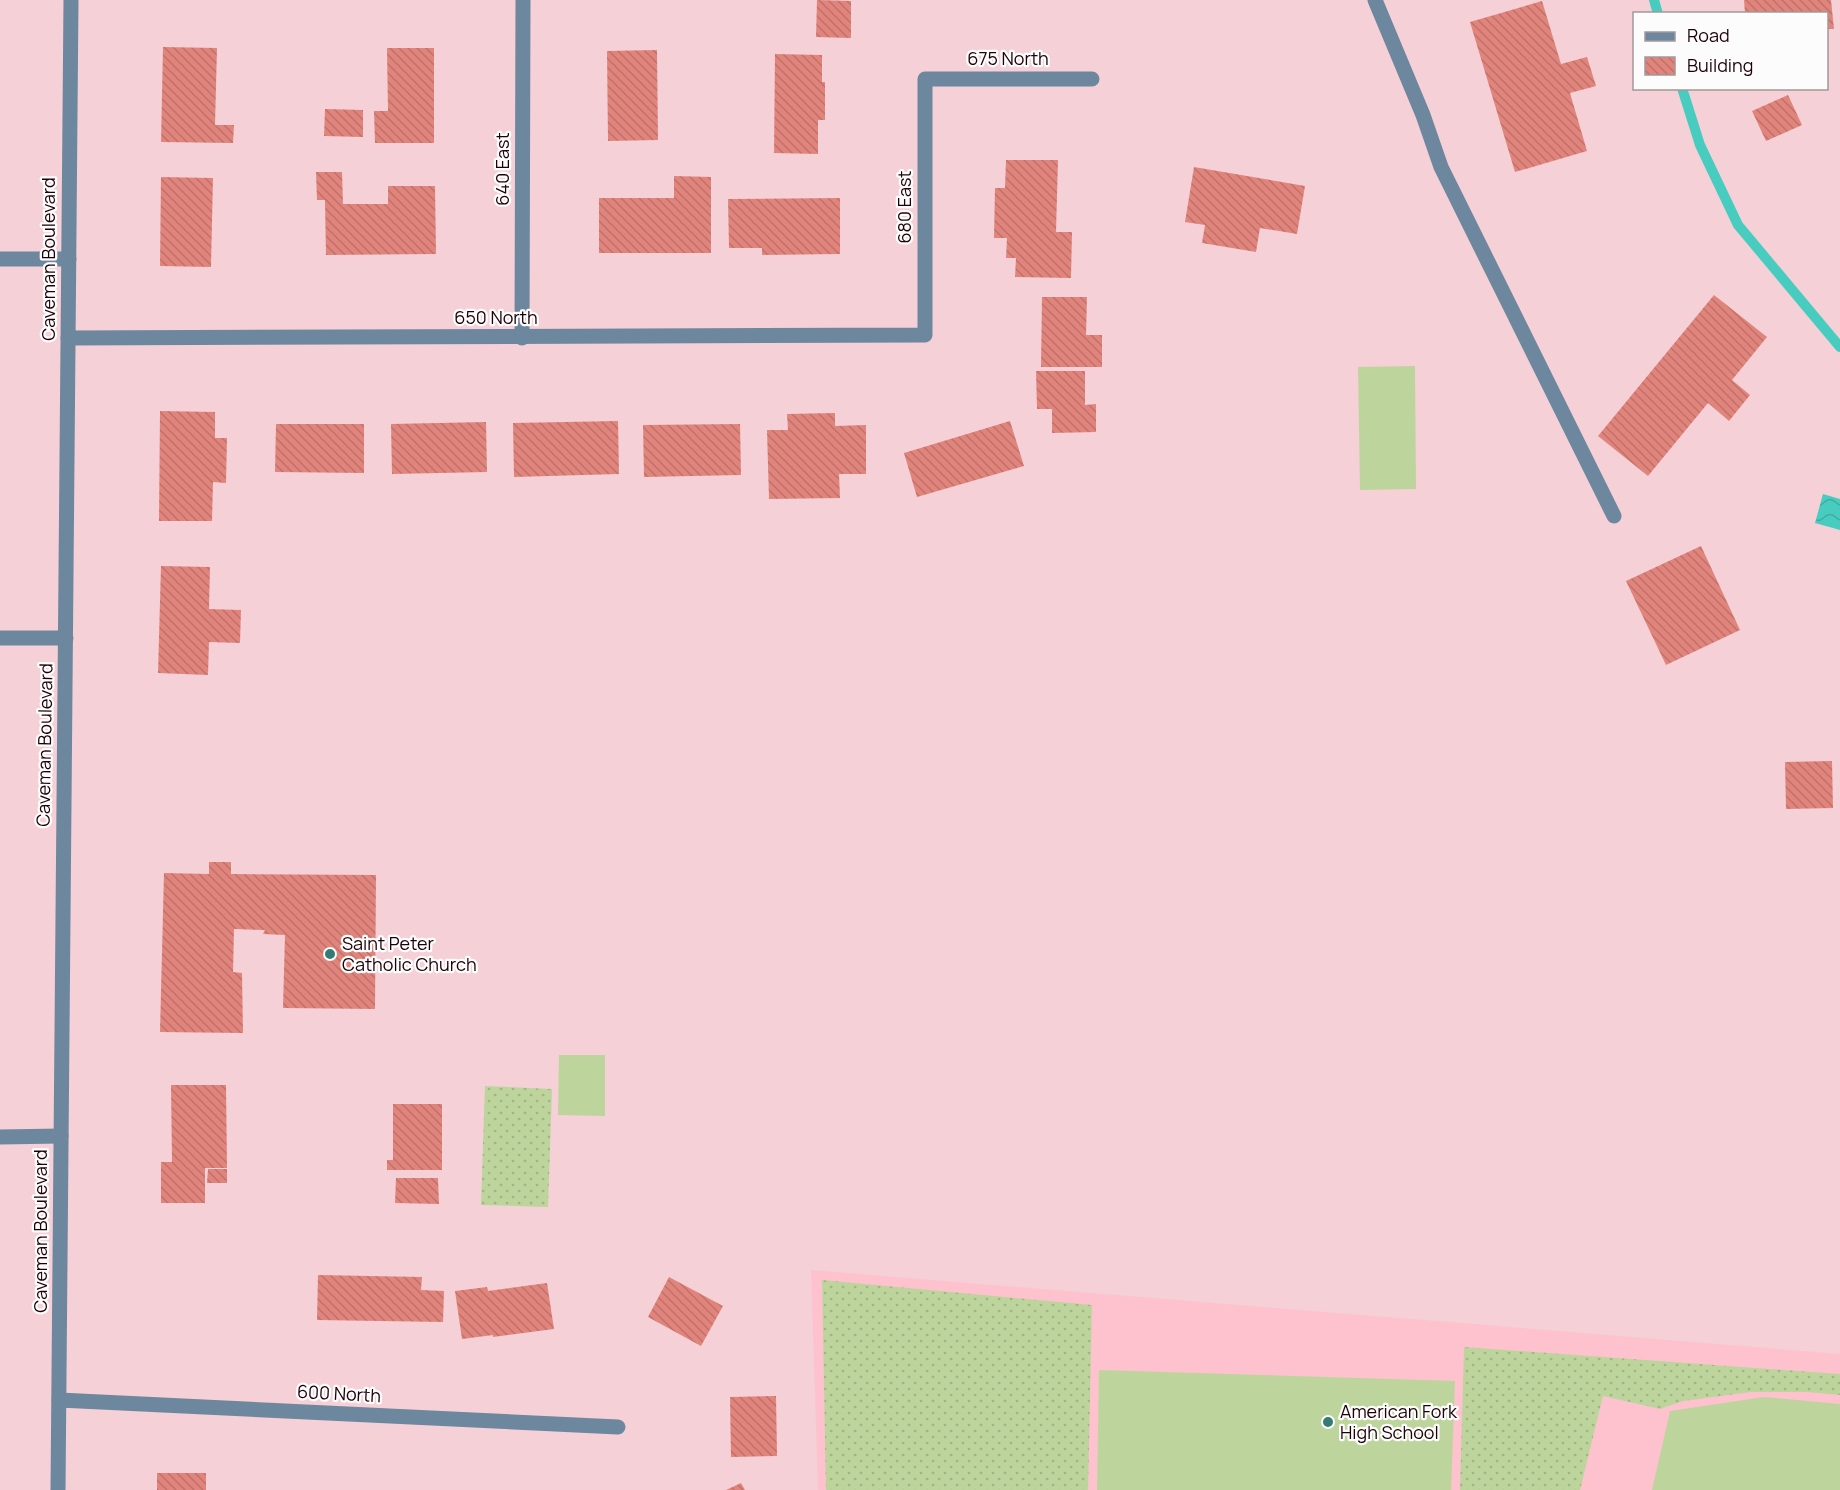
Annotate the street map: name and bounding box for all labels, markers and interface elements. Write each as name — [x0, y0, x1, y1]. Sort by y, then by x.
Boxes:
legend — [1633, 12, 1828, 90]
text: Road — [1687, 23, 1730, 47]
street label: 675 North — [967, 46, 1049, 70]
text: Building — [1687, 53, 1753, 77]
street label: 640 East — [490, 132, 514, 206]
street label: 680 East — [892, 170, 916, 244]
street label: Caveman Boulevard — [36, 177, 60, 341]
street label: 650 North — [454, 305, 538, 329]
street label: Caveman Boulevard — [31, 663, 57, 827]
place label: Saint Peter Catholic Church — [342, 931, 477, 976]
marker: Saint Peter Catholic Church — [323, 947, 337, 961]
street label: Caveman Boulevard — [28, 1149, 52, 1313]
street label: 600 North — [296, 1379, 382, 1407]
place label: American Fork High School — [1340, 1399, 1458, 1444]
marker: American Fork High School — [1321, 1415, 1335, 1429]

